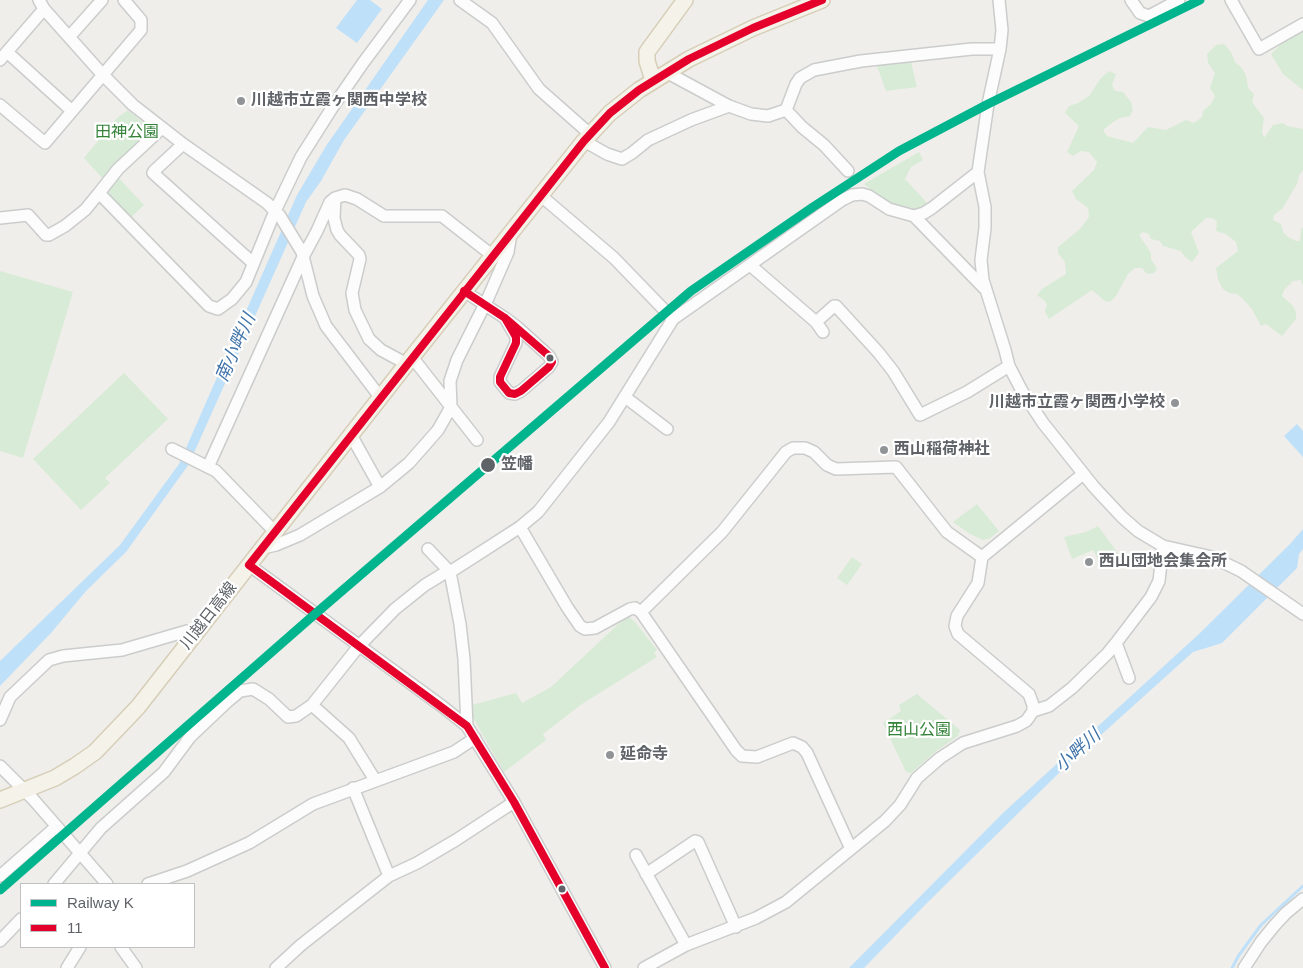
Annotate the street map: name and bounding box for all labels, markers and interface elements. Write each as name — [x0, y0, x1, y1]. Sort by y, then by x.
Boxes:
place label: 川越市立霞ヶ関西中学校 — [251, 91, 427, 111]
marker: 川越市立霞ヶ関西中学校 — [235, 95, 247, 107]
park label: 田神公園 — [95, 123, 159, 143]
water label: 南小畔川 — [211, 311, 261, 385]
unlabelled marker — [545, 353, 555, 363]
place label: 川越市立霞ヶ関西小学校 — [989, 393, 1165, 413]
marker: 川越市立霞ヶ関西小学校 — [1169, 397, 1181, 409]
place label: 西山稲荷神社 — [894, 440, 990, 460]
marker: 西山稲荷神社 — [878, 444, 890, 456]
place label: 笠幡 — [501, 455, 533, 475]
marker: 笠幡 — [479, 456, 497, 474]
place label: 西山団地会集会所 — [1099, 552, 1227, 572]
marker: 西山団地会集会所 — [1083, 556, 1095, 568]
street label: 川越日高線 — [177, 579, 241, 653]
park label: 西山公園 — [887, 721, 951, 741]
water label: 小畔川 — [1051, 725, 1105, 777]
place label: 延命寺 — [620, 745, 668, 765]
marker: 延命寺 — [604, 749, 616, 761]
legend — [20, 883, 195, 948]
unlabelled marker — [557, 884, 567, 894]
text: Railway K — [67, 894, 134, 911]
text: 11 — [67, 919, 83, 936]

